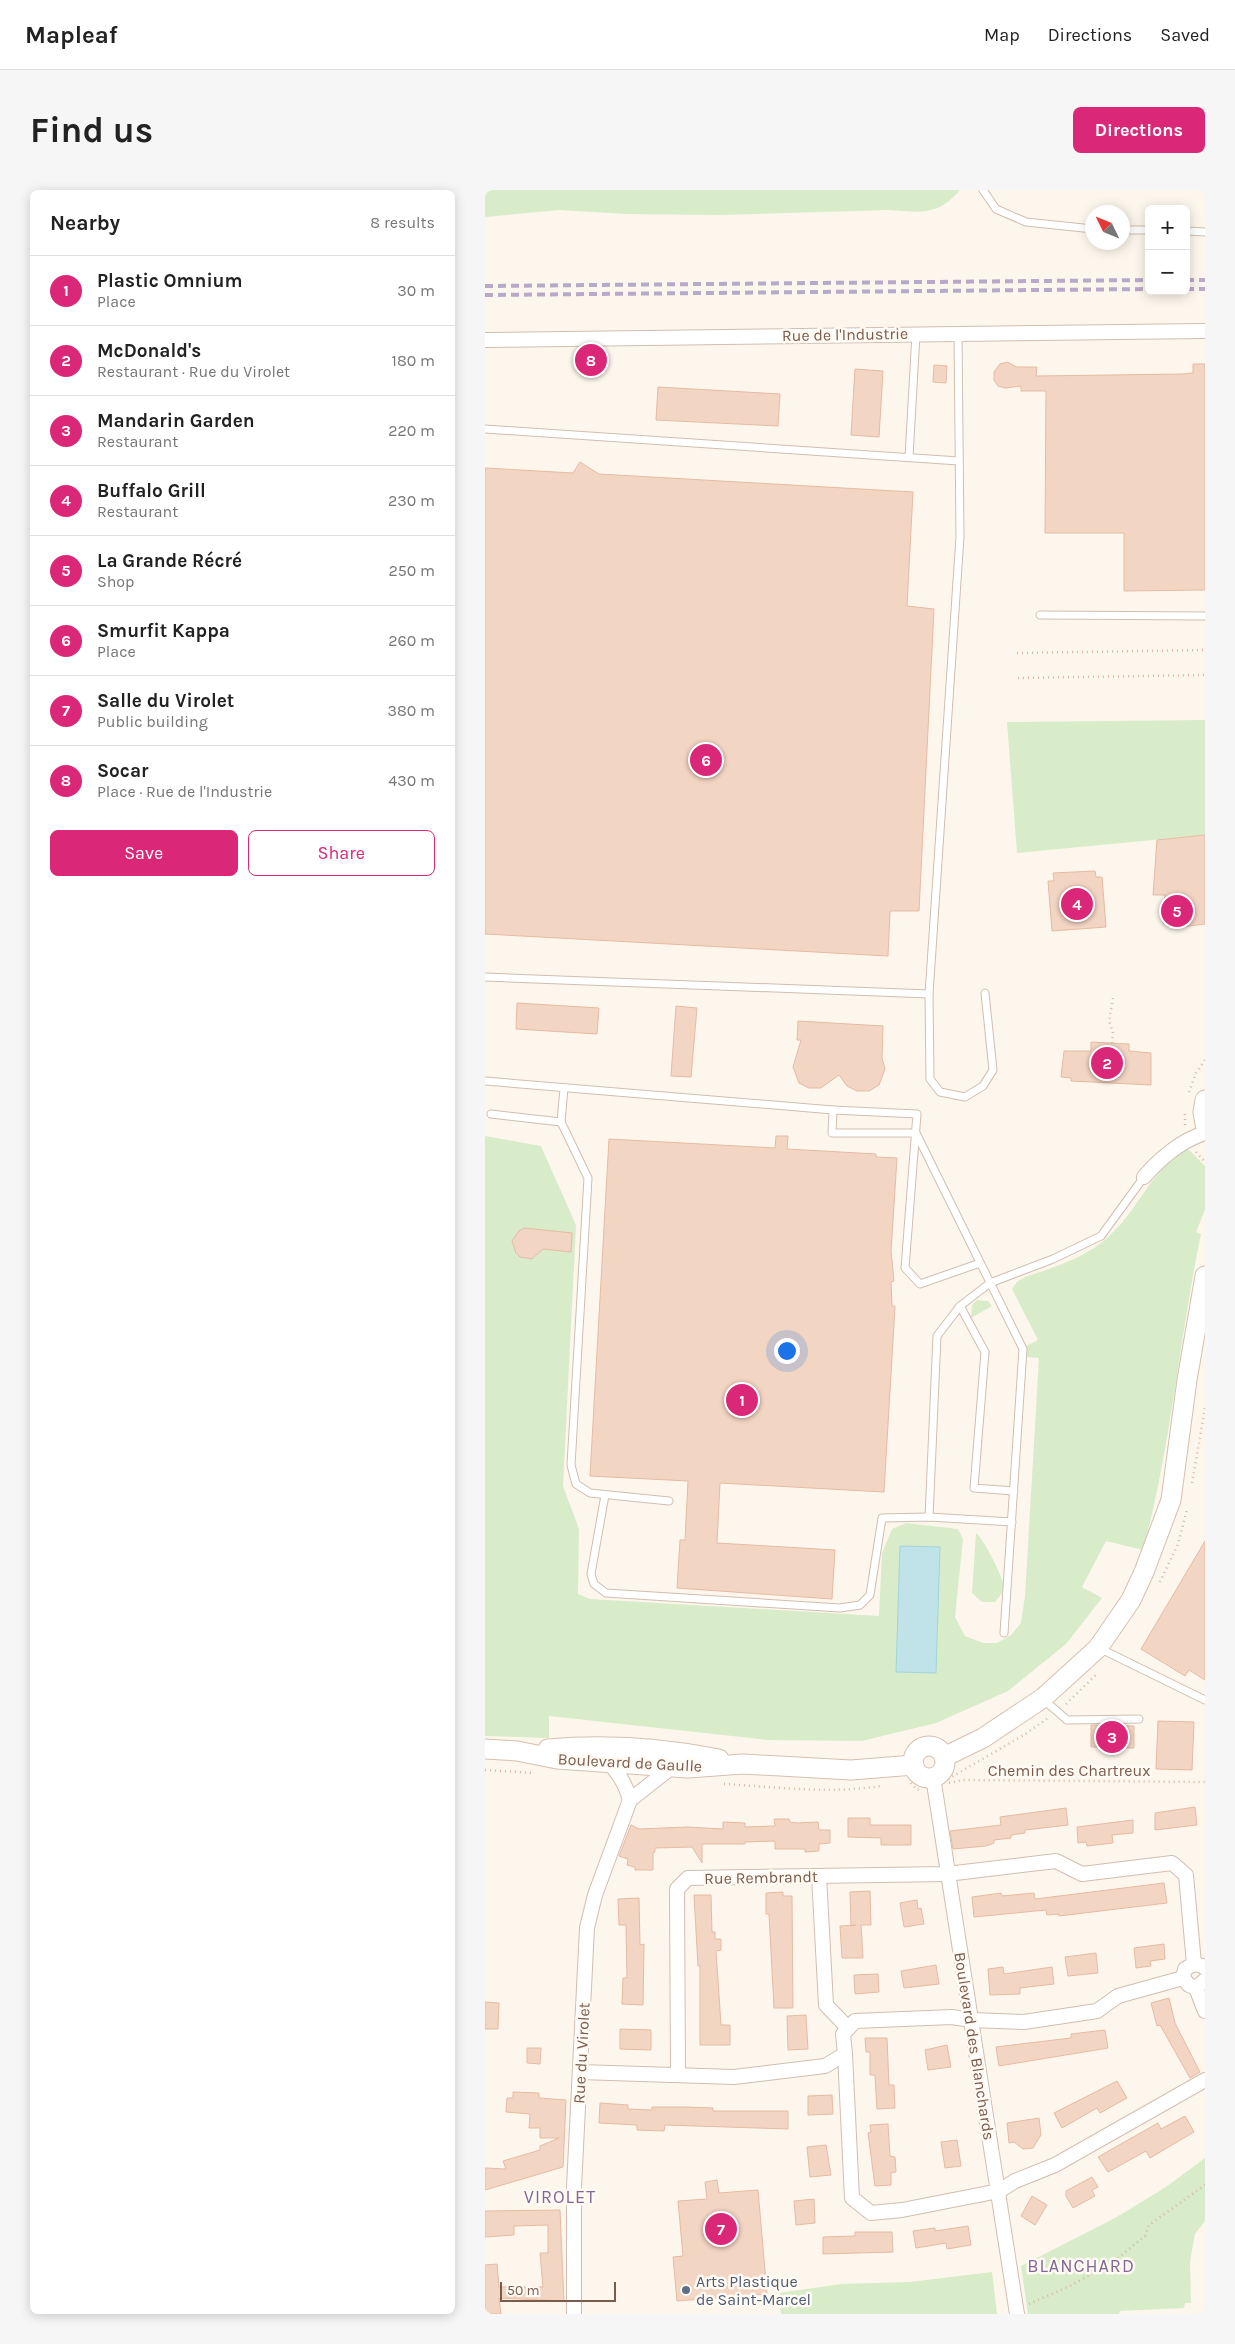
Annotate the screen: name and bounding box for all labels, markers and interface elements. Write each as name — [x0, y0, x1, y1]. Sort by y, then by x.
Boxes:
text: Mapleaf — [25, 21, 118, 49]
text: Map — [984, 24, 1020, 46]
text: Directions — [1048, 24, 1132, 46]
text: Saved — [1160, 24, 1210, 46]
button: Directions — [1073, 107, 1205, 153]
text: Find us — [30, 110, 153, 151]
north arrow — [1085, 205, 1130, 250]
map controls — [1145, 205, 1190, 295]
button: + — [1145, 205, 1190, 250]
text: Nearby — [50, 211, 120, 235]
text: 8 results — [370, 213, 435, 232]
button: − — [1145, 250, 1190, 295]
text: Plastic Omnium — [97, 270, 243, 292]
text: 1 — [63, 281, 69, 300]
text: 30 m — [397, 281, 435, 300]
text: Place — [97, 292, 136, 311]
street label: Rue de l'Industrie — [782, 324, 908, 345]
text: McDonald's — [97, 340, 201, 362]
pin: 8 — [575, 341, 607, 379]
text: 2 — [61, 351, 71, 370]
text: 180 m — [392, 351, 435, 370]
text: Restaurant · Rue du Virolet — [97, 362, 290, 381]
text: Mandarin Garden — [97, 410, 255, 432]
text: 3 — [61, 421, 71, 440]
text: 220 m — [388, 421, 435, 440]
text: Restaurant — [97, 432, 178, 451]
text: Buffalo Grill — [97, 480, 206, 502]
text: 4 — [61, 491, 71, 510]
text: 230 m — [388, 491, 435, 510]
text: Restaurant — [97, 502, 178, 521]
text: La Grande Récré — [97, 550, 242, 572]
text: 5 — [61, 561, 71, 580]
text: 250 m — [388, 561, 435, 580]
text: Shop — [97, 572, 134, 591]
text: Smurfit Kappa — [97, 620, 230, 642]
text: 6 — [61, 631, 71, 650]
text: 260 m — [388, 631, 435, 650]
text: Place — [97, 642, 136, 661]
text: Salle du Virolet — [97, 690, 234, 712]
text: 7 — [62, 701, 70, 720]
text: 380 m — [387, 701, 435, 720]
text: Public building — [97, 712, 208, 731]
pin: 6 — [690, 741, 722, 779]
text: Socar — [97, 760, 149, 782]
text: 8 — [61, 771, 71, 790]
text: 430 m — [388, 771, 435, 790]
text: Place · Rue de l'Industrie — [97, 782, 272, 801]
button: Save — [50, 830, 238, 876]
button: Share — [248, 830, 435, 876]
pin: 4 — [1061, 885, 1093, 923]
pin: 5 — [1161, 892, 1193, 930]
pin: 2 — [1091, 1044, 1123, 1082]
your location — [774, 1338, 800, 1364]
pin: 1 — [726, 1381, 758, 1419]
pin: 3 — [1096, 1718, 1128, 1756]
street label: Boulevard de Gaulle — [557, 1749, 703, 1776]
street label: Chemin des Chartreux — [988, 1761, 1150, 1780]
street label: Rue Rembrandt — [704, 1867, 818, 1888]
street label: Boulevard des Blanchards — [950, 1951, 999, 2141]
street label: Rue du Virolet — [569, 2002, 594, 2104]
district label: VIROLET — [524, 2186, 596, 2208]
pin: 7 — [705, 2210, 737, 2248]
district label: BLANCHARD — [1027, 2255, 1135, 2277]
place label: Arts Plastique de Saint-Marcel — [696, 2272, 811, 2309]
scale bar — [500, 2279, 616, 2302]
text: 50 m — [507, 2282, 540, 2299]
marker: Arts Plastique de Saint-Marcel — [680, 2284, 692, 2296]

